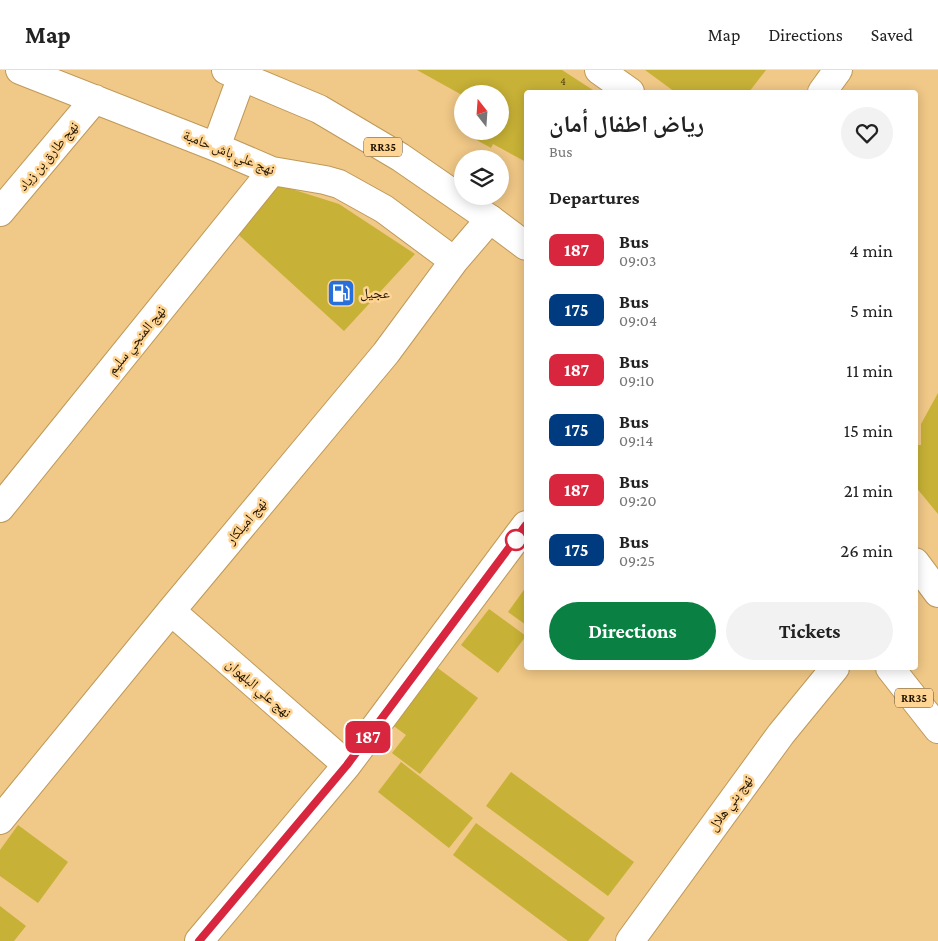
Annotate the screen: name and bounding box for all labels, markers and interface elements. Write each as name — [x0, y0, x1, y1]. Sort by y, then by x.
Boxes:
text: Map — [25, 21, 71, 48]
text: Map — [708, 25, 740, 45]
text: Directions — [768, 25, 843, 45]
text: Saved — [871, 25, 913, 45]
house number: 4 — [560, 75, 566, 87]
north arrow — [454, 85, 509, 140]
map controls — [454, 85, 509, 205]
button: heart — [841, 107, 893, 159]
text: رياض اطفال أمان — [549, 110, 704, 137]
street label: نهج طارق بن زياد — [14, 118, 83, 195]
street label: نهج علي باش حامبة — [180, 126, 277, 181]
road number: RR35 — [364, 138, 402, 156]
text: Bus — [549, 143, 573, 160]
button: layers — [454, 150, 509, 205]
text: Departures — [549, 187, 640, 208]
text: Bus — [619, 231, 649, 252]
text: 187 — [564, 240, 589, 260]
text: 4 min — [849, 240, 893, 261]
text: 09:03 — [619, 252, 656, 269]
fuel station icon: عجيل — [326, 278, 356, 308]
place label: عجيل — [360, 285, 390, 302]
text: Bus — [619, 291, 649, 312]
text: 175 — [564, 300, 589, 320]
text: 5 min — [850, 300, 893, 321]
street label: نهج المنجي سليم — [103, 302, 171, 380]
text: 09:04 — [619, 312, 657, 329]
text: Bus — [619, 351, 649, 372]
text: 187 — [564, 360, 589, 380]
text: 11 min — [846, 360, 893, 381]
text: 09:10 — [619, 372, 654, 389]
text: Bus — [619, 411, 649, 432]
text: 175 — [564, 420, 589, 440]
text: 15 min — [844, 420, 893, 441]
text: 09:14 — [619, 432, 653, 449]
text: Bus — [619, 471, 649, 492]
text: 187 — [564, 480, 589, 500]
text: 21 min — [844, 480, 893, 501]
text: 09:20 — [619, 492, 657, 509]
street label: نهج اميلكار — [222, 495, 271, 549]
unlabelled marker — [505, 529, 527, 551]
text: Bus — [619, 531, 649, 552]
text: 175 — [564, 540, 589, 560]
text: 26 min — [840, 540, 893, 561]
text: 09:25 — [619, 552, 655, 569]
button: Directions — [549, 602, 716, 660]
button: Tickets — [726, 602, 893, 660]
street label: نهج علي البلهوان — [221, 655, 295, 723]
road number: RR35 — [895, 688, 933, 708]
line badge: 187 — [339, 721, 397, 753]
text: 187 — [355, 727, 381, 747]
street label: نهج بني هلال — [704, 772, 759, 836]

